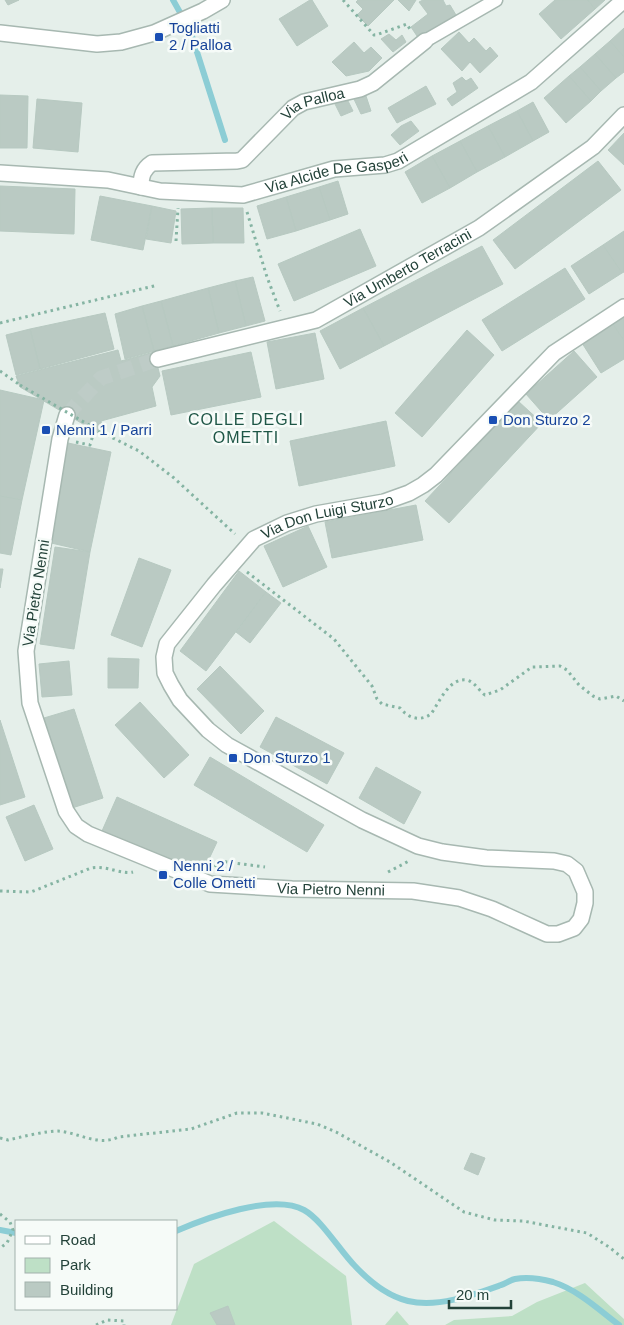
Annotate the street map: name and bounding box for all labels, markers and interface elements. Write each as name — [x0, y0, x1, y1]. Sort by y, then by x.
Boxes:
place label: Togliatti 2 / Palloa — [169, 19, 232, 53]
marker: Togliatti 2 / Palloa — [153, 31, 165, 43]
street label: Via Palloa — [277, 84, 347, 123]
street label: Via Alcide De Gasperi — [263, 148, 411, 196]
street label: Via Umberto Terracini — [341, 225, 474, 311]
district label: COLLE DEGLI OMETTI — [188, 411, 304, 446]
place label: Don Sturzo 2 — [503, 411, 591, 428]
marker: Don Sturzo 2 — [487, 414, 499, 426]
place label: Nenni 1 / Parri — [56, 421, 152, 438]
marker: Nenni 1 / Parri — [40, 424, 52, 436]
street label: Via Don Luigi Sturzo — [258, 490, 396, 542]
street label: Via Pietro Nenni — [19, 538, 52, 648]
place label: Don Sturzo 1 — [243, 749, 331, 766]
marker: Don Sturzo 1 — [227, 752, 239, 764]
place label: Nenni 2 / Colle Ometti — [173, 857, 256, 891]
marker: Nenni 2 / Colle Ometti — [157, 869, 169, 881]
street label: Via Pietro Nenni — [276, 879, 385, 899]
legend — [15, 1220, 178, 1310]
text: Road — [60, 1231, 96, 1248]
text: Park — [60, 1256, 91, 1273]
scale bar — [449, 1278, 512, 1310]
text: Building — [60, 1281, 113, 1298]
text: 20 m — [456, 1286, 489, 1303]

